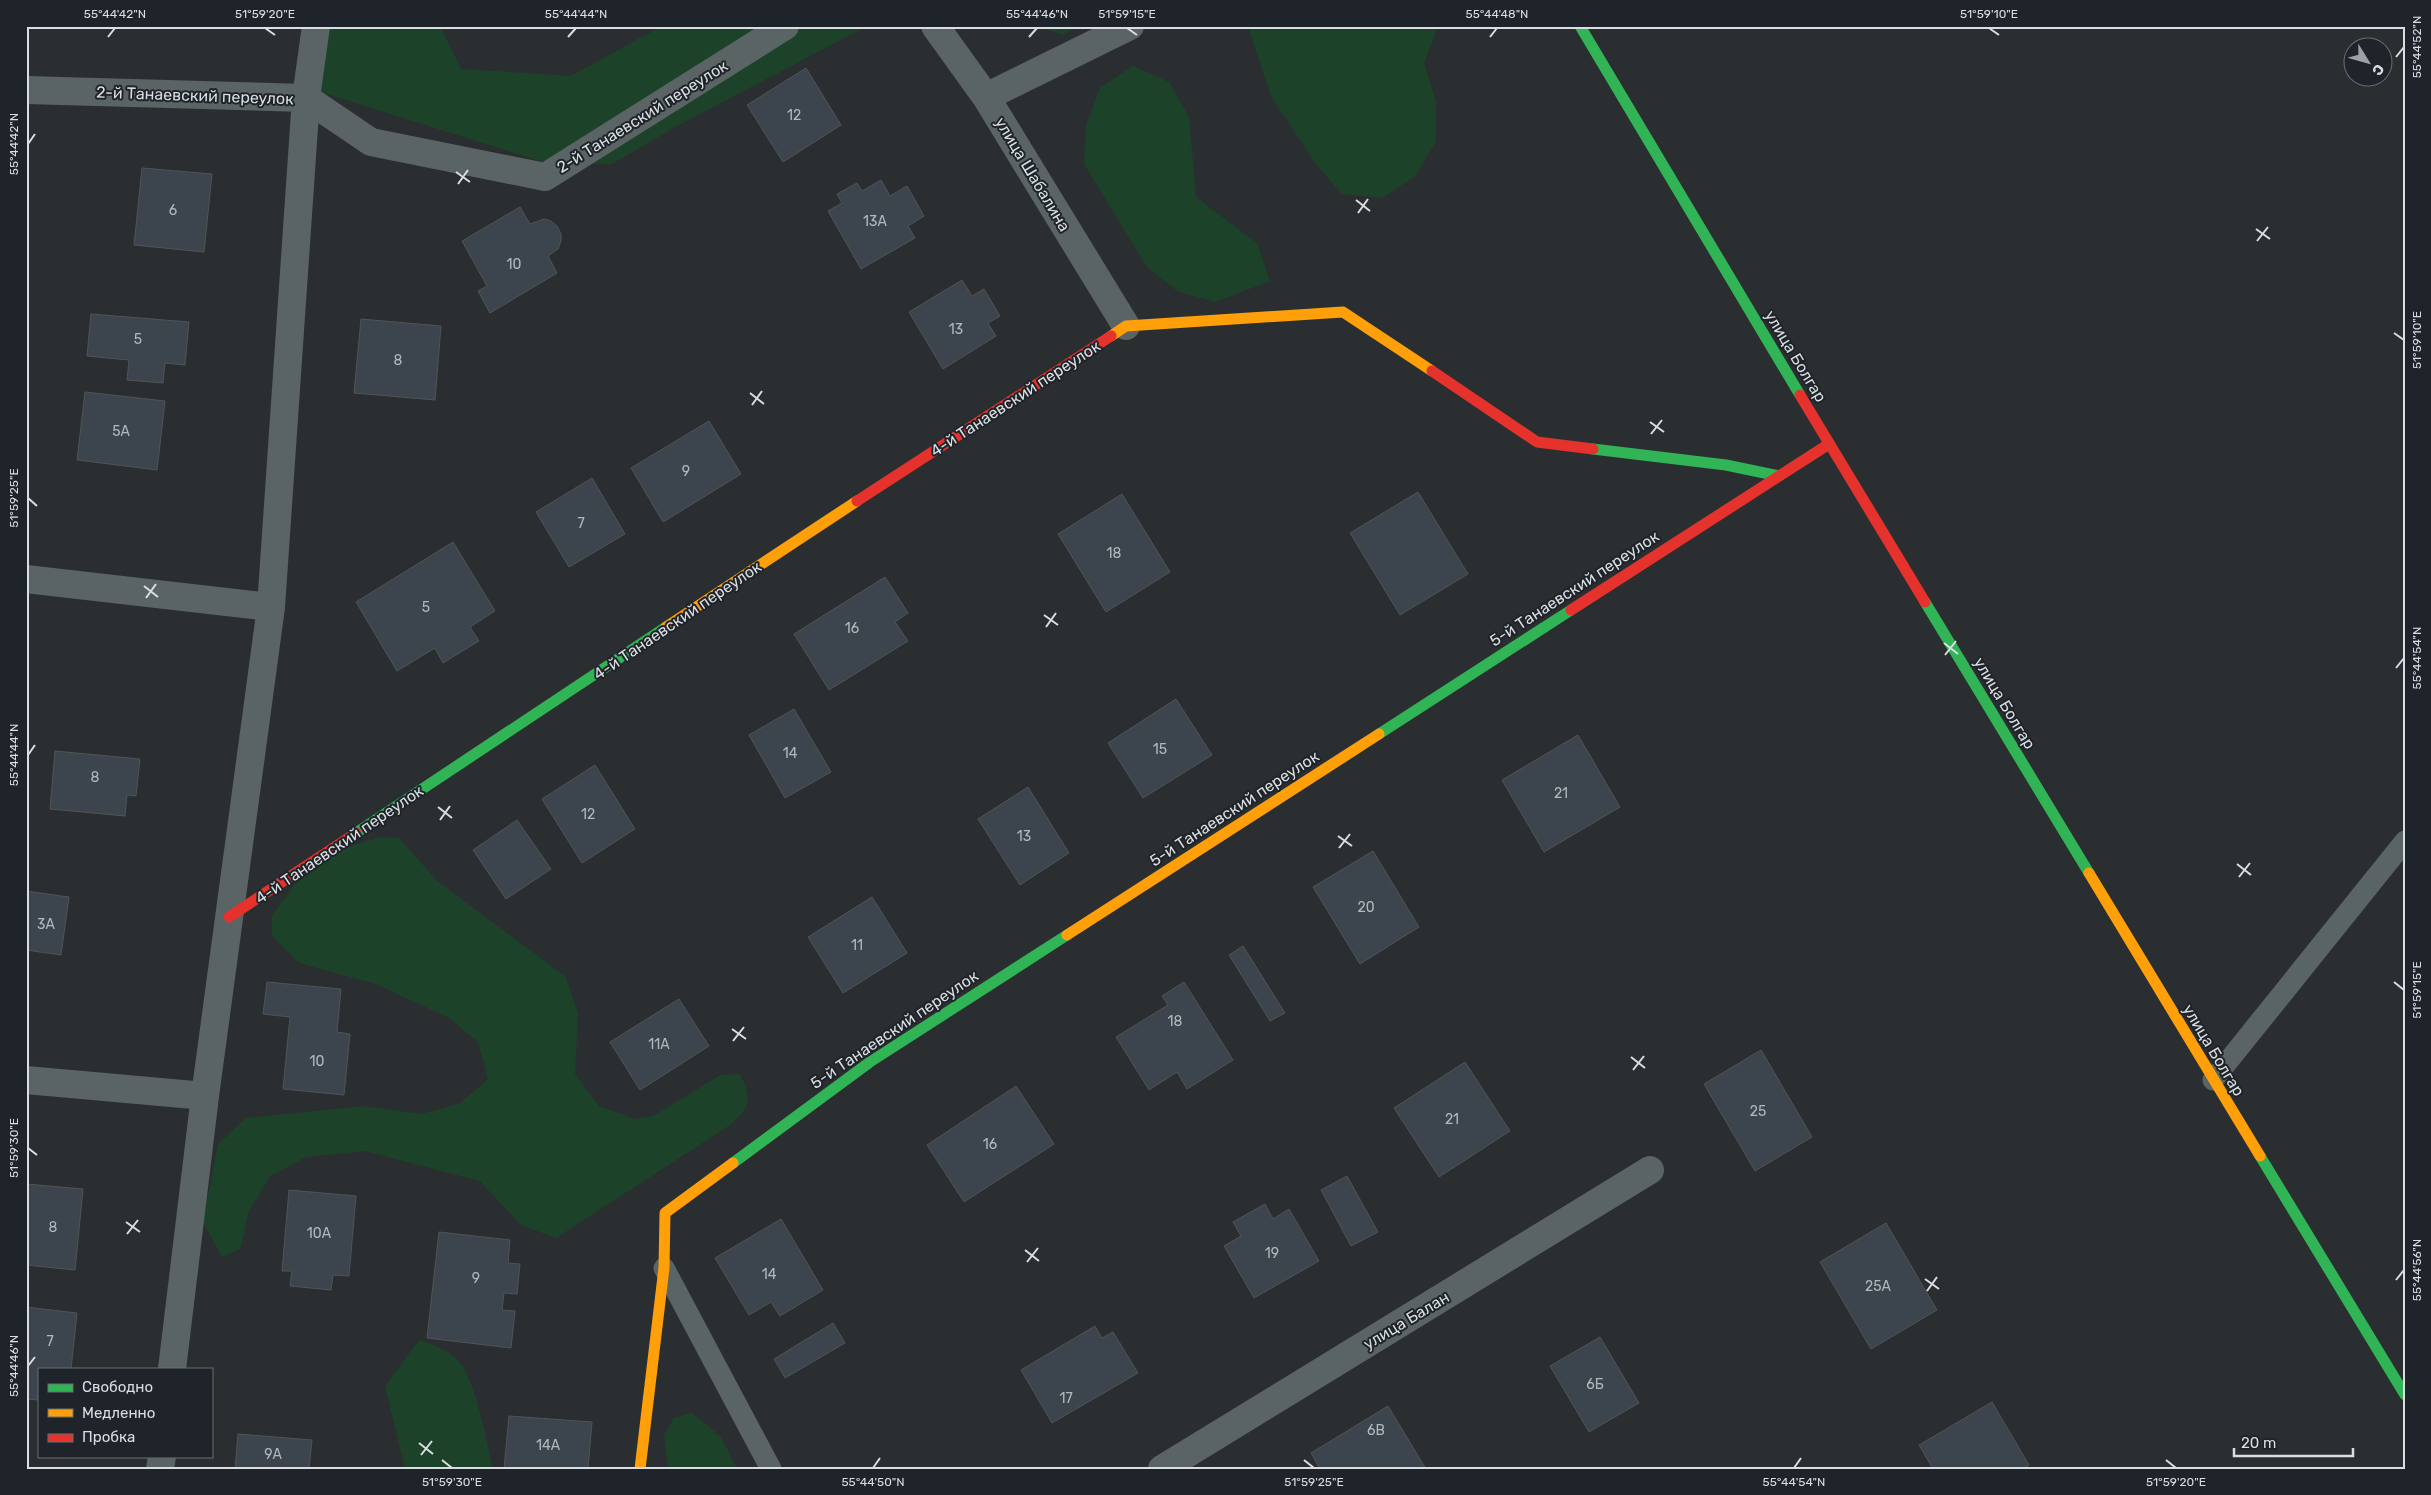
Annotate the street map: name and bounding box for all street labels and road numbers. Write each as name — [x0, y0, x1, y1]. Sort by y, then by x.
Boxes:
street label: 2-й Танаевский переулок — [553, 56, 732, 177]
street label: 2-й Танаевский переулок — [96, 83, 295, 108]
street label: улица Шабалина — [991, 114, 1074, 235]
street label: улица Болгар — [1761, 307, 1830, 406]
street label: 4-й Танаевский переулок — [927, 336, 1104, 460]
street label: 5-й Танаевский переулок — [1486, 526, 1663, 650]
street label: 4-й Танаевский переулок — [590, 557, 765, 684]
street label: улица Болгар — [1970, 654, 2039, 753]
street label: 5-й Танаевский переулок — [1146, 746, 1323, 870]
street label: 4-й Танаевский переулок — [252, 781, 427, 908]
street label: 5-й Танаевский переулок — [807, 966, 982, 1093]
street label: улица Болгар — [2179, 1001, 2248, 1100]
street label: улица Балан — [1360, 1287, 1453, 1354]

